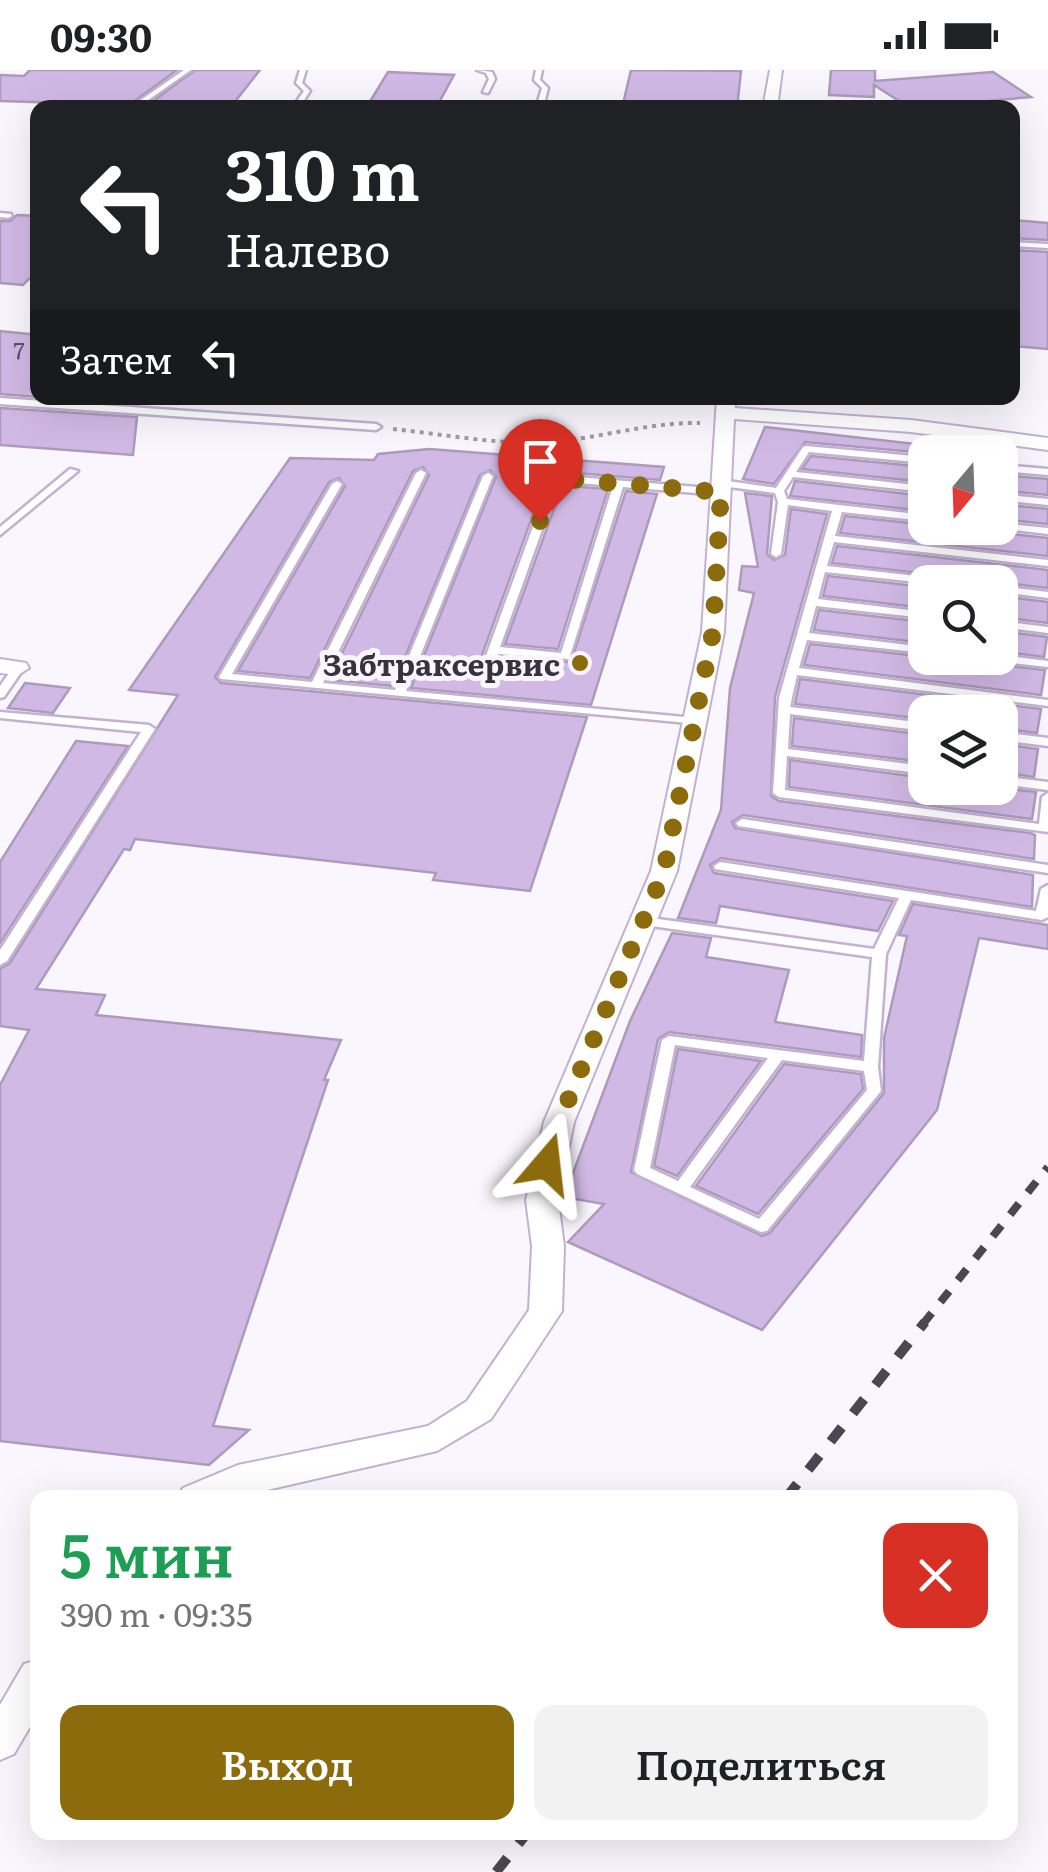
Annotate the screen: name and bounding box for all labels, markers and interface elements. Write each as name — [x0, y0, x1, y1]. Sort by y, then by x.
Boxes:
text: 09:30 — [50, 7, 152, 64]
text: 310 m — [225, 119, 420, 223]
icon: left — [60, 140, 190, 270]
text: Налево — [225, 214, 390, 281]
text: Затем — [60, 329, 173, 386]
icon: left — [193, 330, 248, 385]
house number: 7 — [13, 333, 25, 366]
pin — [498, 419, 583, 522]
icon: arrive — [513, 434, 568, 489]
north arrow — [908, 435, 1018, 545]
map controls — [908, 435, 1018, 805]
button: search — [908, 565, 1018, 675]
place label: Забтраксервис — [323, 641, 560, 685]
marker: Забтраксервис — [569, 652, 591, 674]
button: layers — [908, 695, 1018, 805]
position arrow — [495, 1112, 599, 1216]
text: 5 мин — [60, 1507, 234, 1596]
button: close — [883, 1523, 988, 1628]
text: 390 m · 09:35 — [60, 1589, 252, 1637]
button: Выход — [60, 1705, 514, 1820]
button: Поделиться — [534, 1705, 988, 1820]

